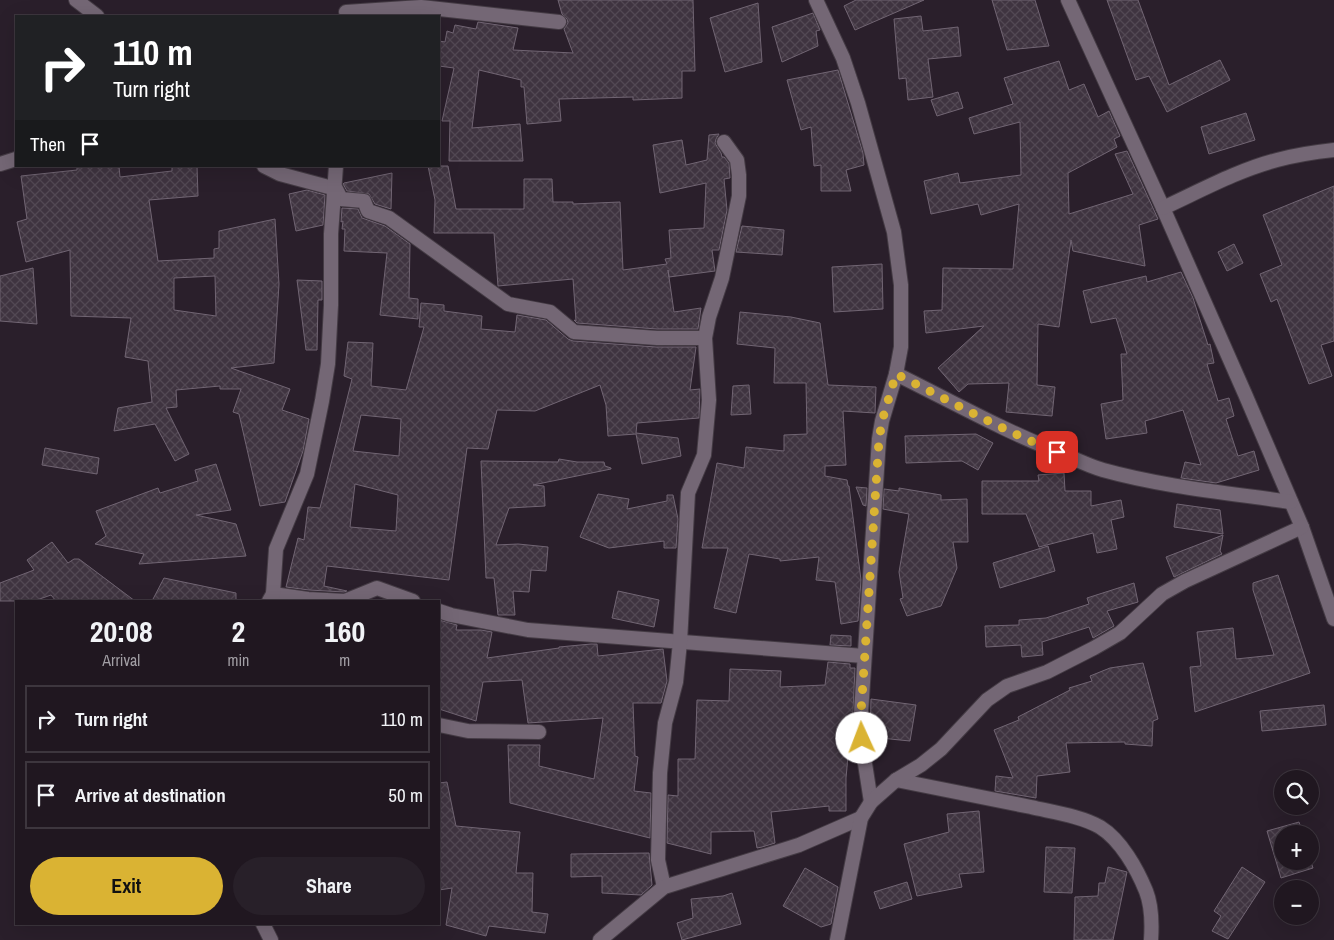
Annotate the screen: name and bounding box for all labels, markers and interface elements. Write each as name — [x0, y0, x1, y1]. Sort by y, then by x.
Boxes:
text: 110 m — [113, 29, 193, 76]
icon: right — [30, 35, 95, 100]
text: Turn right — [113, 74, 190, 104]
icon: arrive — [76, 130, 104, 158]
text: Then — [30, 131, 66, 157]
pin — [1036, 431, 1078, 473]
icon: arrive — [1043, 438, 1071, 466]
text: 20:08 — [90, 611, 153, 651]
text: 2 — [232, 611, 245, 651]
text: 160 — [324, 611, 365, 651]
text: Arrival — [102, 649, 140, 671]
text: min — [227, 649, 249, 671]
text: m — [339, 649, 350, 671]
icon: right — [32, 705, 60, 733]
text: Turn right — [75, 706, 147, 732]
text: 110 m — [381, 706, 423, 732]
position arrow — [835, 711, 887, 763]
map controls — [1274, 770, 1319, 925]
button: search — [1274, 770, 1319, 815]
icon: arrive — [32, 781, 60, 809]
text: Arrive at destination — [75, 782, 226, 808]
text: 50 m — [388, 782, 423, 808]
button: + — [1274, 825, 1319, 870]
button: Exit — [30, 857, 223, 915]
button: Share — [233, 857, 425, 915]
button: − — [1274, 880, 1319, 925]

